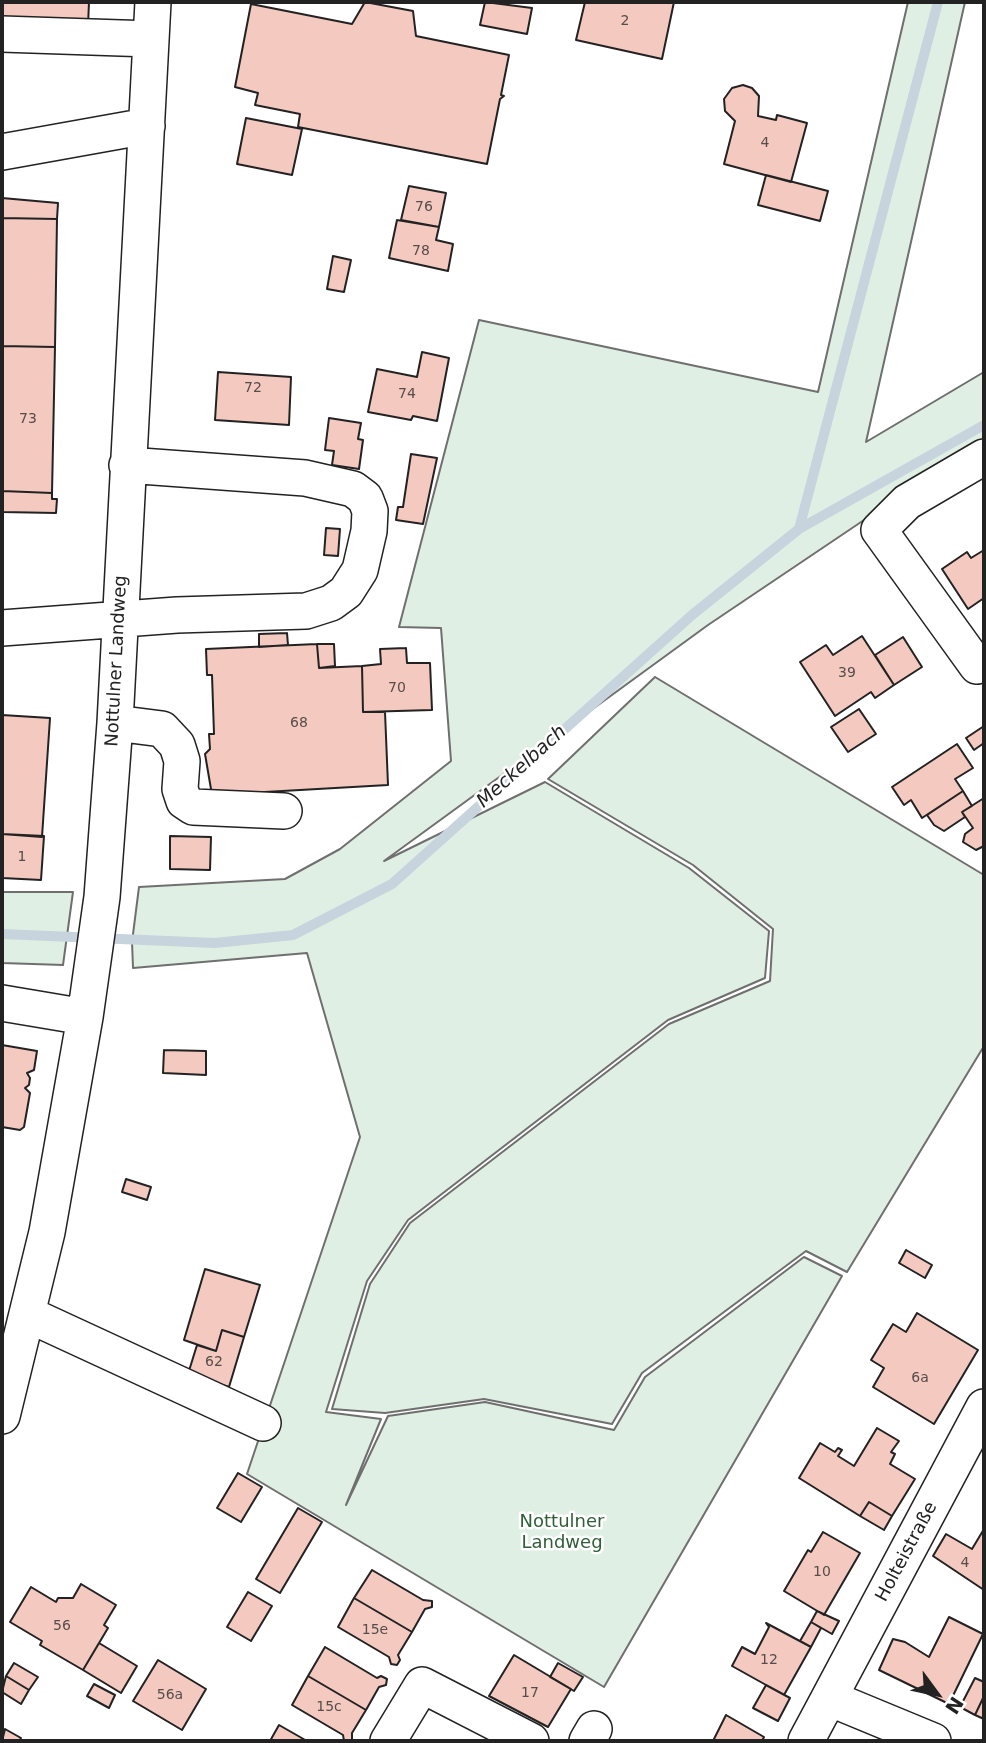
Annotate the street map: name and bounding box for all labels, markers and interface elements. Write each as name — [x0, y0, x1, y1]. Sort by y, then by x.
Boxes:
house number: 2 — [621, 13, 629, 29]
house number: 4 — [761, 135, 769, 151]
house number: 76 — [415, 199, 433, 215]
house number: 78 — [412, 243, 430, 259]
house number: 72 — [244, 380, 262, 396]
house number: 74 — [398, 386, 416, 402]
house number: 73 — [19, 411, 37, 427]
street label: Nottulner Landweg — [102, 575, 132, 747]
house number: 39 — [838, 665, 856, 681]
house number: 70 — [388, 680, 406, 696]
house number: 68 — [290, 715, 308, 731]
water label: Meckelbach — [472, 721, 572, 813]
house number: 1 — [18, 849, 26, 865]
house number: 62 — [205, 1354, 223, 1370]
house number: 6a — [911, 1370, 929, 1386]
street label: Holteistraße — [872, 1498, 942, 1606]
park label: Nottulner Landweg — [520, 1511, 604, 1554]
house number: 4 — [961, 1555, 969, 1571]
house number: 10 — [813, 1564, 831, 1580]
house number: 56 — [53, 1618, 71, 1634]
house number: 15e — [362, 1622, 388, 1638]
house number: 12 — [760, 1652, 778, 1668]
north arrow — [902, 1659, 972, 1729]
house number: 17 — [521, 1685, 539, 1701]
house number: 56a — [157, 1687, 183, 1703]
text: N — [941, 1693, 968, 1718]
house number: 15c — [316, 1699, 342, 1715]

